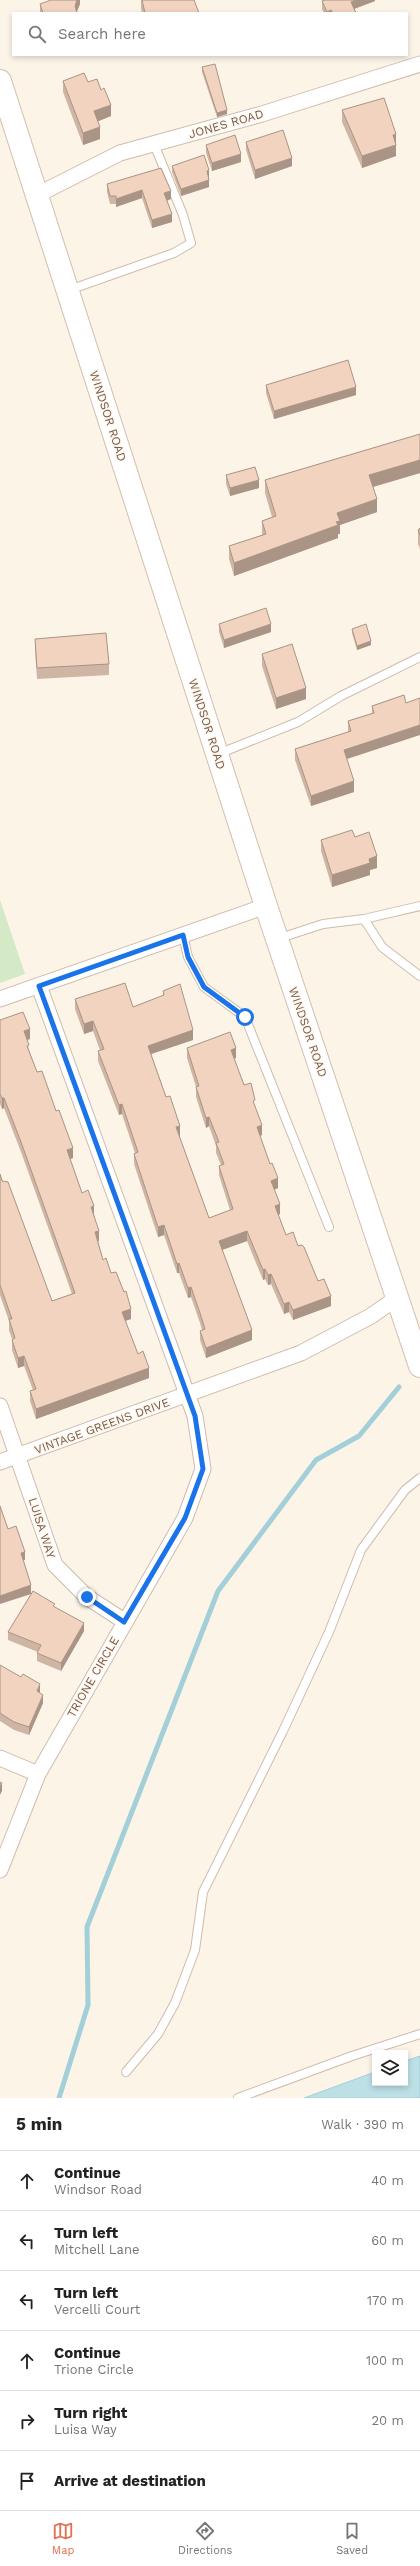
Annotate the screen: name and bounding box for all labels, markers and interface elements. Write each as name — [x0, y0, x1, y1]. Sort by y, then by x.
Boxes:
search box — [12, 12, 408, 56]
icon: search — [26, 23, 48, 45]
text: Search here — [58, 25, 146, 43]
street label: JONES ROAD — [187, 107, 265, 141]
street label: WINDSOR ROAD — [87, 369, 129, 463]
street label: WINDSOR ROAD — [186, 677, 228, 771]
street label: WINDSOR ROAD — [286, 985, 330, 1079]
route start — [236, 1008, 254, 1026]
street label: VINTAGE GREENS DRIVE — [33, 1395, 172, 1457]
street label: LUISA WAY — [26, 1496, 58, 1560]
route end — [78, 1588, 96, 1606]
street label: TRIONE CIRCLE — [64, 1634, 122, 1720]
map controls — [372, 2050, 408, 2086]
button: layers — [372, 2050, 408, 2086]
text: 5 min — [16, 2114, 62, 2134]
text: Walk · 390 m — [321, 2117, 404, 2132]
text: Continue — [54, 2164, 121, 2182]
icon: ahead — [16, 2170, 38, 2192]
text: 40 m — [371, 2173, 404, 2188]
text: Windsor Road — [54, 2182, 142, 2197]
text: Turn left — [54, 2224, 118, 2242]
icon: left — [16, 2230, 38, 2252]
text: 60 m — [371, 2233, 404, 2248]
text: Mitchell Lane — [54, 2242, 139, 2257]
text: Turn left — [54, 2284, 118, 2302]
icon: left — [16, 2290, 38, 2312]
text: 170 m — [367, 2293, 404, 2308]
text: Vercelli Court — [54, 2302, 140, 2317]
text: Continue — [54, 2344, 121, 2362]
icon: ahead — [16, 2350, 38, 2372]
text: 100 m — [366, 2353, 404, 2368]
text: Trione Circle — [54, 2362, 134, 2377]
text: Turn right — [54, 2404, 127, 2422]
icon: right — [16, 2410, 38, 2432]
text: 20 m — [372, 2413, 404, 2428]
text: Luisa Way — [54, 2422, 117, 2437]
icon: arrive — [16, 2470, 38, 2492]
text: Arrive at destination — [54, 2472, 206, 2490]
tab: Map — [52, 2520, 74, 2557]
tab: Directions — [178, 2520, 232, 2557]
tab: Saved — [336, 2520, 368, 2557]

